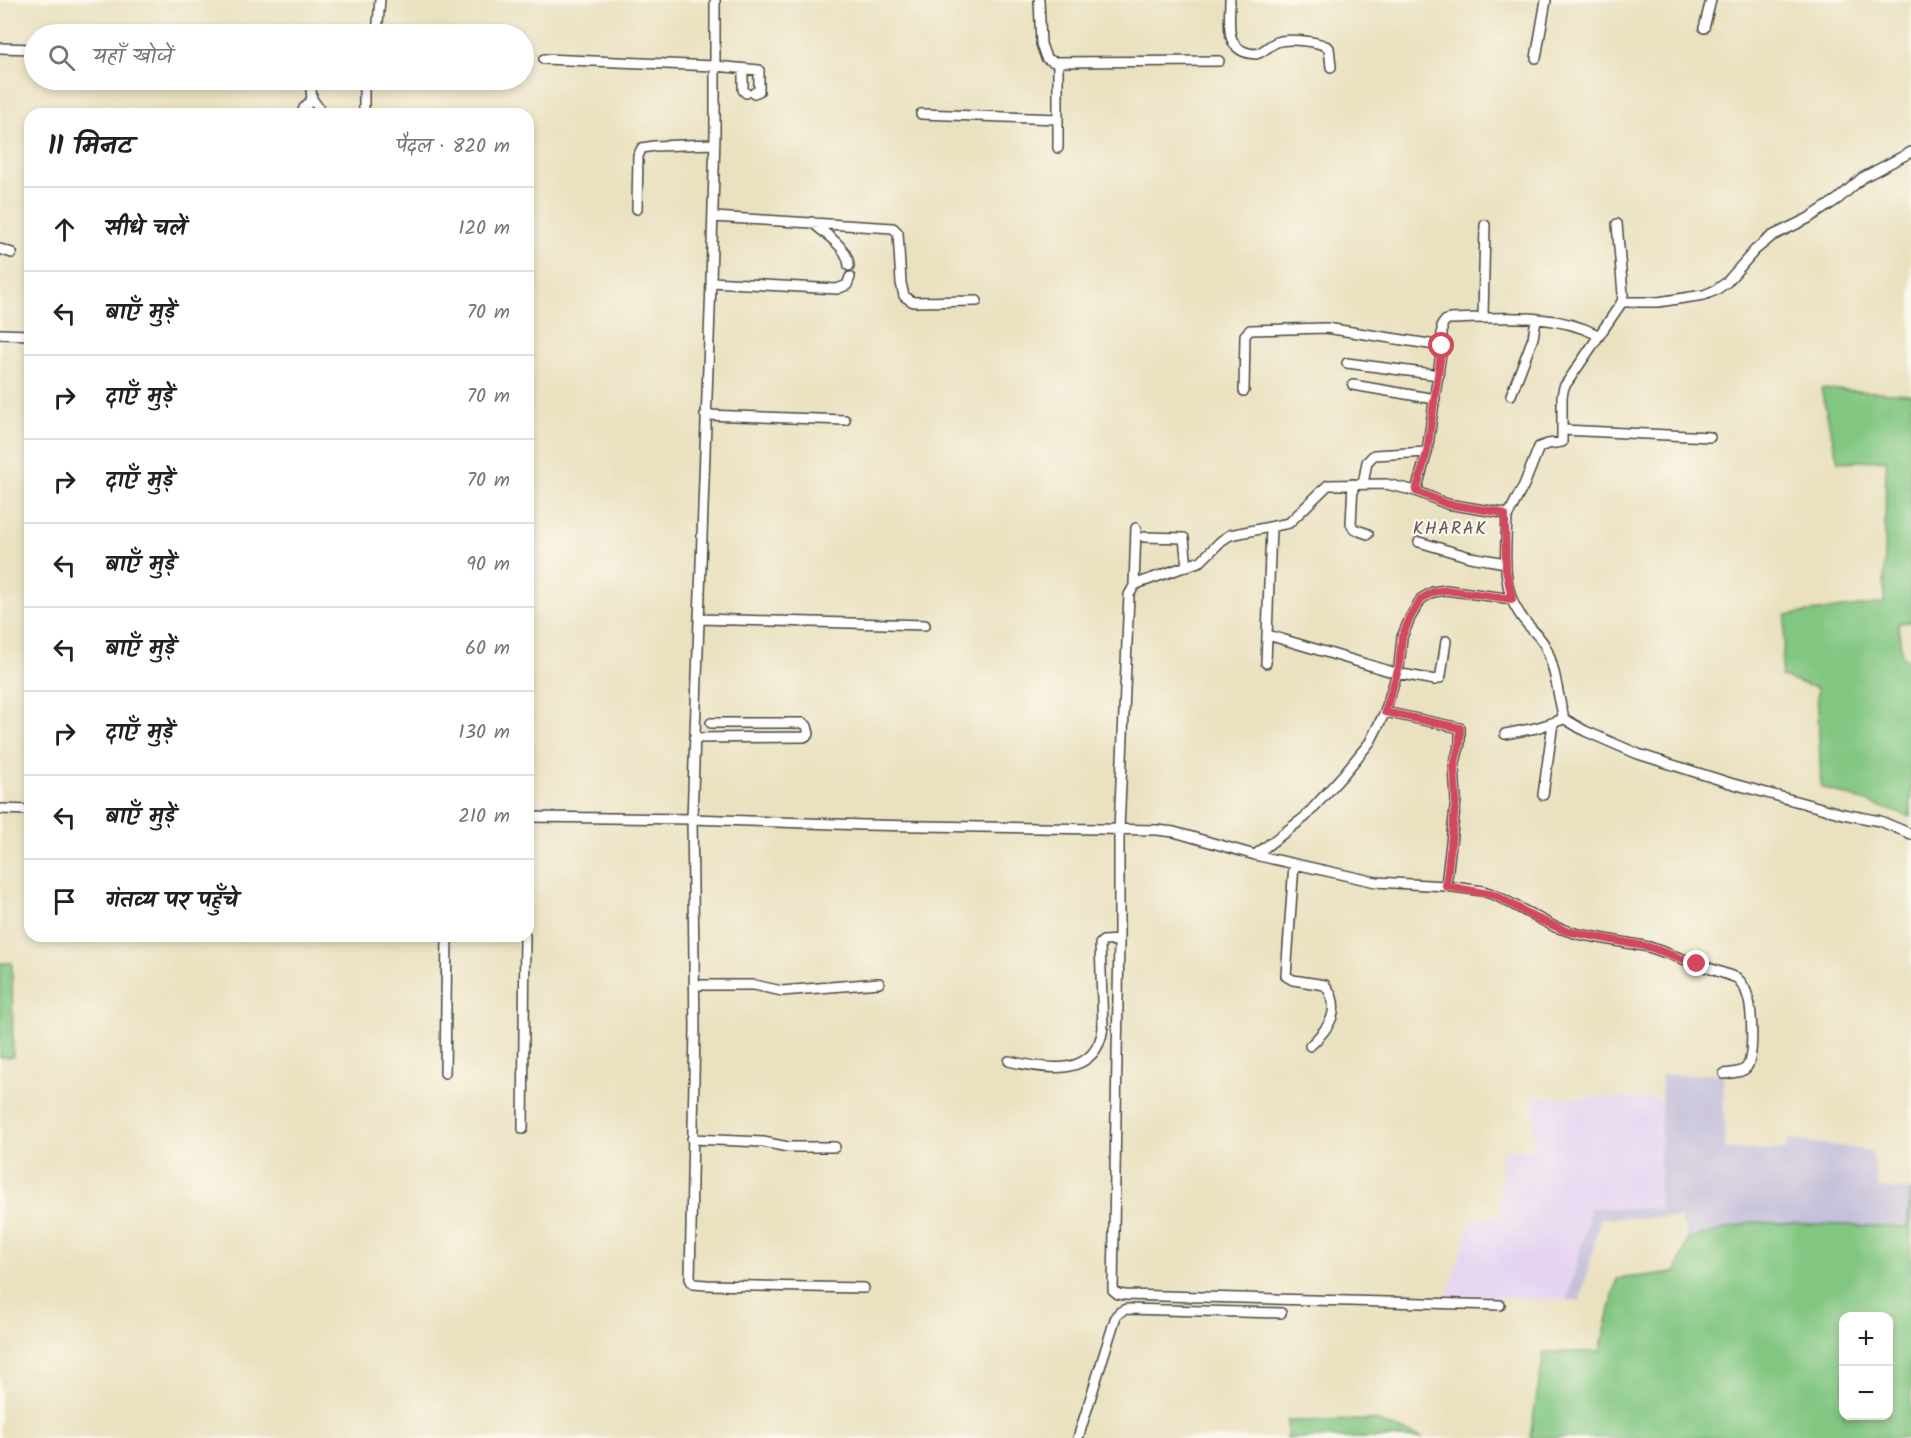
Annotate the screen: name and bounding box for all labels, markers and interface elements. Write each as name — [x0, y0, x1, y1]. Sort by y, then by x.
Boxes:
search box — [24, 24, 534, 90]
text: यहाँ खोजें — [93, 40, 172, 75]
icon: search — [45, 41, 78, 74]
text: 11 मिनट — [48, 126, 133, 168]
text: पैदल · 820 m — [396, 131, 510, 163]
text: सीधे चलें — [105, 212, 186, 247]
icon: ahead — [48, 213, 81, 246]
text: 120 m — [458, 213, 510, 245]
text: बाएँ मुड़ें — [105, 296, 176, 331]
icon: left — [48, 297, 81, 330]
text: 70 m — [467, 297, 510, 329]
route start — [1428, 332, 1454, 358]
text: दाएँ मुड़ें — [105, 380, 174, 415]
icon: right — [48, 381, 81, 414]
text: 70 m — [467, 381, 510, 413]
text: दाएँ मुड़ें — [105, 464, 174, 499]
icon: right — [48, 465, 81, 498]
text: 70 m — [467, 465, 510, 497]
district label: KHARAK — [1413, 515, 1487, 544]
text: बाएँ मुड़ें — [105, 548, 176, 583]
icon: left — [48, 549, 81, 582]
text: 90 m — [466, 549, 510, 581]
text: बाएँ मुड़ें — [105, 632, 176, 667]
icon: left — [48, 633, 81, 666]
text: 60 m — [465, 633, 510, 665]
text: दाएँ मुड़ें — [105, 716, 174, 751]
icon: right — [48, 717, 81, 750]
text: 130 m — [458, 717, 510, 749]
text: बाएँ मुड़ें — [105, 800, 176, 835]
icon: left — [48, 801, 81, 834]
text: 210 m — [458, 801, 510, 833]
text: गंतव्य पर पहुँचे — [105, 884, 238, 919]
icon: arrive — [48, 885, 81, 918]
route end — [1683, 950, 1709, 976]
map controls — [1839, 1312, 1893, 1420]
button: + — [1839, 1312, 1893, 1366]
button: − — [1839, 1366, 1893, 1420]

